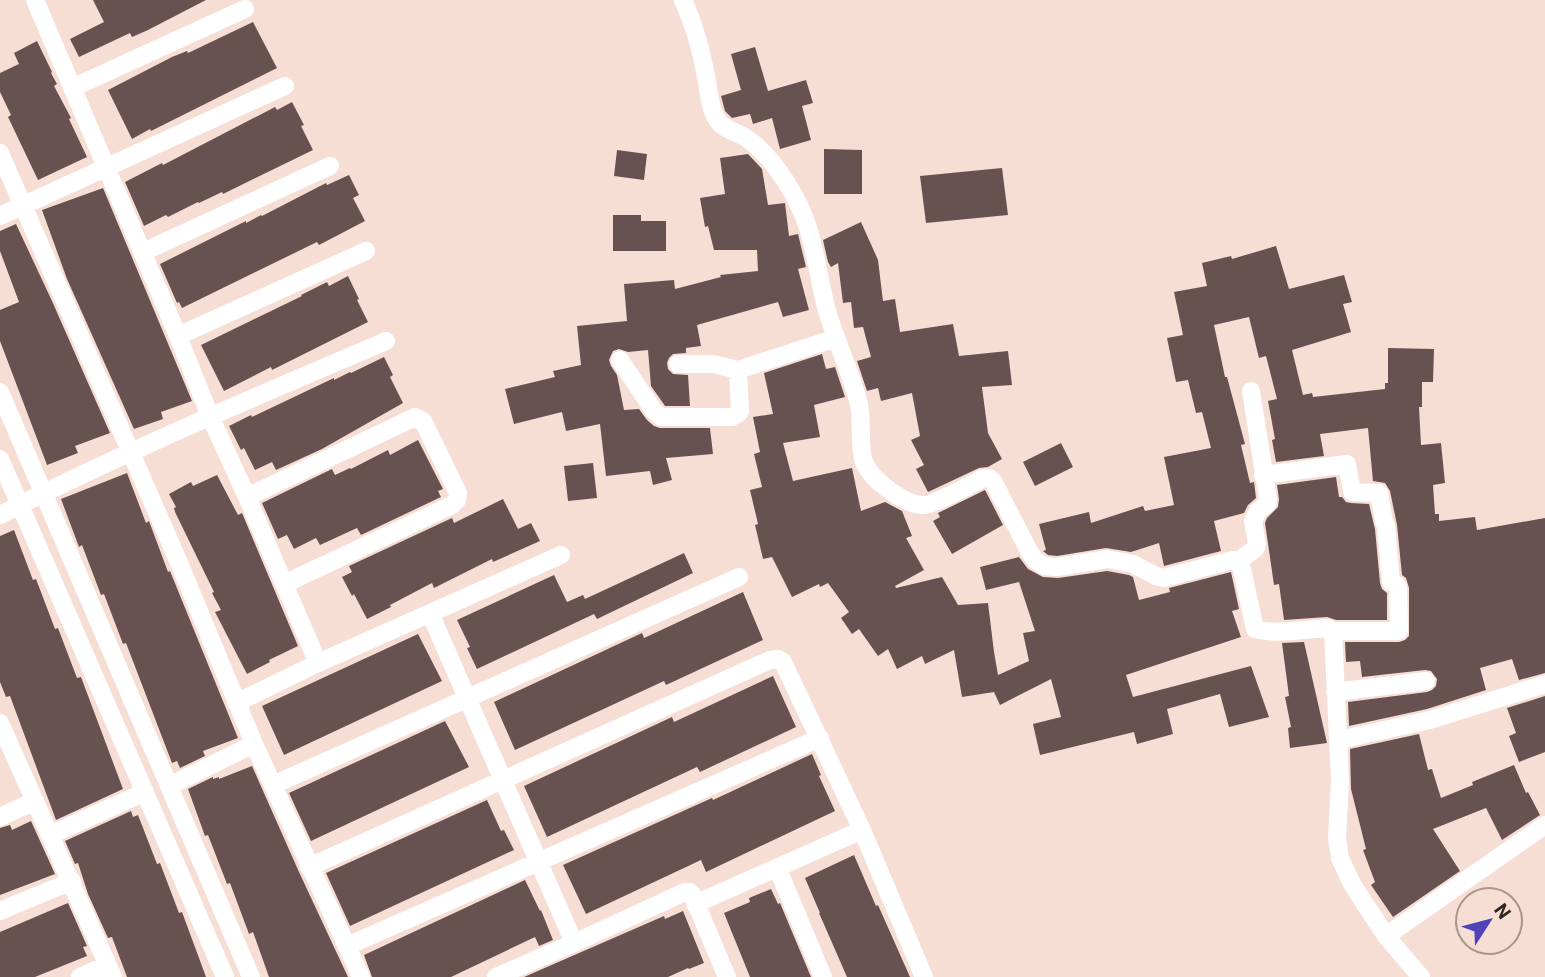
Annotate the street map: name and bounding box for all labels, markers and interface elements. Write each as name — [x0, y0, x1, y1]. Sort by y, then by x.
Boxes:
north arrow — [1454, 886, 1524, 956]
text: N — [1489, 899, 1516, 923]

